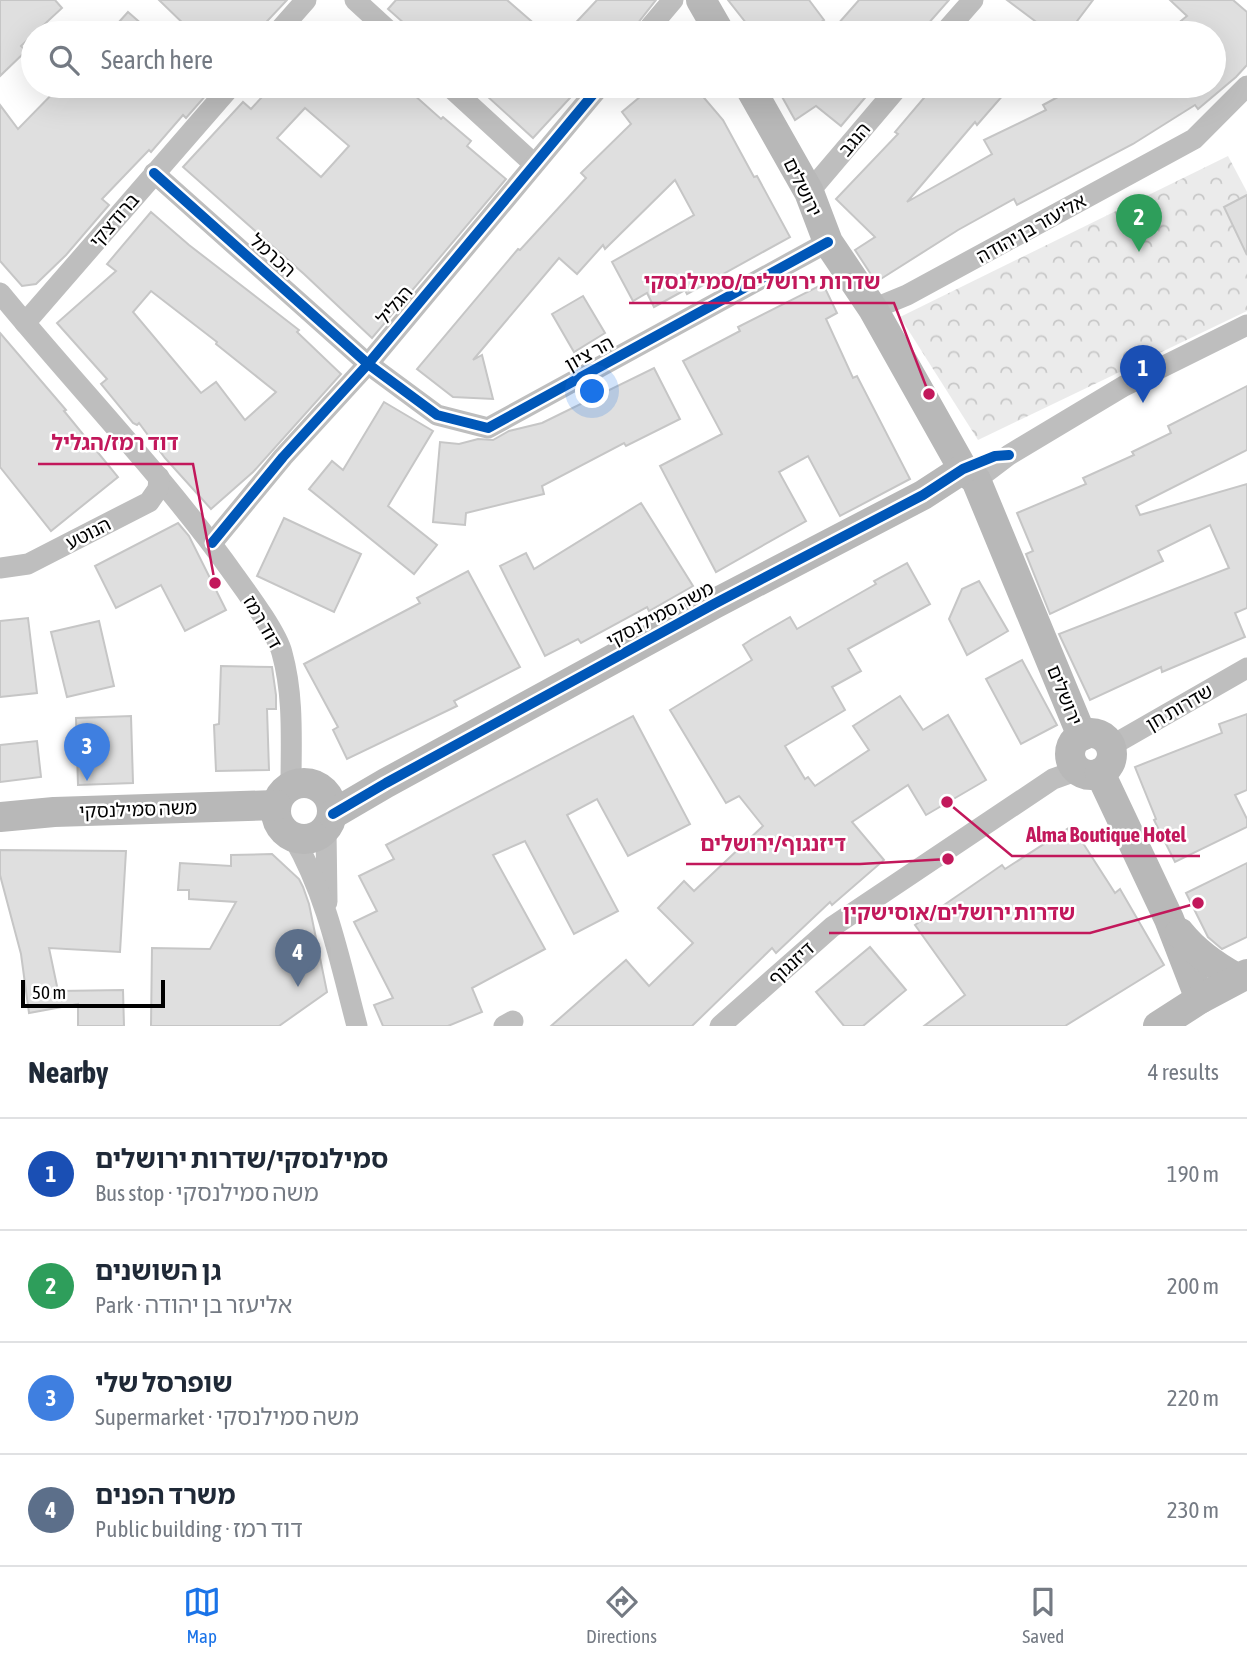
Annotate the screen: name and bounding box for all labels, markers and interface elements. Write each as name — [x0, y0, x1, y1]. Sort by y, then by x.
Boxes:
search box — [21, 21, 1226, 98]
icon: search — [45, 41, 83, 79]
text: Search here — [101, 45, 213, 75]
street label: הנגב — [834, 118, 874, 160]
street label: ירושלים — [779, 154, 827, 220]
street label: ברודצקי — [85, 188, 144, 252]
street label: אליעזר בן יהודה — [972, 189, 1090, 267]
pin: 2 — [1116, 194, 1162, 252]
street label: הכרמל — [246, 229, 300, 281]
callout: שדרות ירושלים/סמילנסקי — [629, 261, 894, 303]
text: שדרות ירושלים/סמילנסקי — [644, 269, 880, 293]
street label: הגליל — [371, 281, 417, 329]
street label: הר ציון — [561, 331, 617, 375]
pin: 1 — [1120, 345, 1166, 403]
your location — [575, 374, 609, 408]
callout: דוד רמז/הגליל — [38, 422, 193, 464]
text: דוד רמז/הגליל — [51, 430, 179, 454]
street label: הנוטע — [62, 512, 114, 554]
street label: משה סמילנסקי — [603, 577, 717, 651]
street label: דוד רמז — [239, 592, 287, 652]
street label: ירושלים — [1043, 662, 1087, 728]
street label: שדרות חן — [1142, 679, 1216, 735]
pin: 3 — [64, 723, 110, 781]
street label: משה סמילנסקי — [79, 796, 197, 822]
callout: Alma Boutique Hotel — [1012, 814, 1200, 856]
callout: דיזנגוף/ירושלים — [686, 822, 860, 864]
text: Alma Boutique Hotel — [1025, 822, 1186, 846]
text: דיזנגוף/ירושלים — [700, 831, 846, 855]
callout: שדרות ירושלים/אוסישקין — [829, 891, 1090, 933]
text: שדרות ירושלים/אוסישקין — [843, 900, 1075, 924]
pin: 4 — [275, 929, 321, 987]
street label: דיזנגוף — [764, 937, 818, 989]
scale bar — [21, 977, 164, 1009]
text: 50 m — [32, 981, 66, 1003]
text: Nearby — [28, 1055, 108, 1089]
text: 4 results — [1148, 1059, 1219, 1085]
text: סמילנסקי/שדרות ירושלים — [95, 1144, 388, 1174]
text: 1 — [46, 1161, 56, 1187]
text: 190 m — [1167, 1161, 1219, 1187]
text: Bus stop · משה סמילנסקי — [95, 1180, 319, 1206]
text: גן השושנים — [95, 1256, 221, 1286]
text: 2 — [46, 1273, 56, 1299]
text: 200 m — [1167, 1273, 1219, 1299]
text: Park · אליעזר בן יהודה — [95, 1292, 292, 1318]
text: שופרסל שלי — [95, 1368, 233, 1398]
text: 3 — [46, 1385, 56, 1411]
text: 220 m — [1167, 1385, 1219, 1411]
text: Supermarket · משה סמילנסקי — [95, 1404, 359, 1430]
text: משרד הפנים — [95, 1480, 235, 1510]
text: 4 — [46, 1497, 56, 1523]
text: 230 m — [1167, 1497, 1219, 1523]
text: Public building · דוד רמז — [95, 1516, 303, 1542]
tab: Map — [183, 1583, 221, 1647]
tab: Directions — [586, 1583, 657, 1647]
tab: Saved — [1022, 1583, 1064, 1647]

